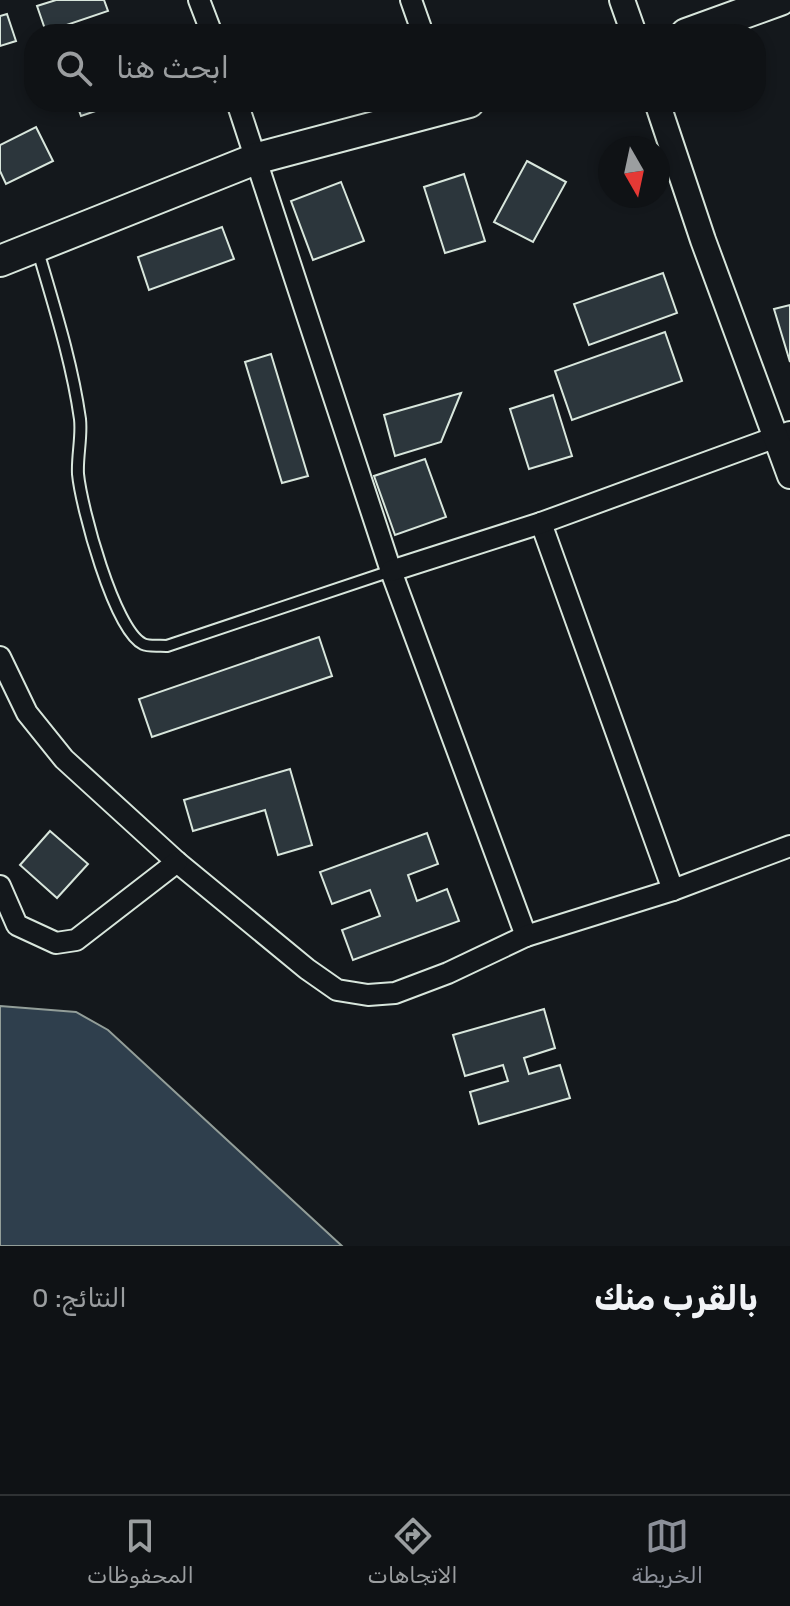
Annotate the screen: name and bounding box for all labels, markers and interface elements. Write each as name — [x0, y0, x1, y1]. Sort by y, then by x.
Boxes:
search box — [24, 24, 766, 112]
icon: search — [52, 46, 96, 90]
text: ابحث هنا — [116, 50, 229, 86]
north arrow — [598, 136, 670, 208]
text: بالقرب منك — [594, 1278, 758, 1319]
text: النتائج: 0 — [32, 1283, 127, 1314]
tab: المحفوظات — [87, 1514, 194, 1589]
tab: الاتجاهات — [368, 1514, 458, 1589]
tab: الخريطة — [632, 1514, 703, 1589]

